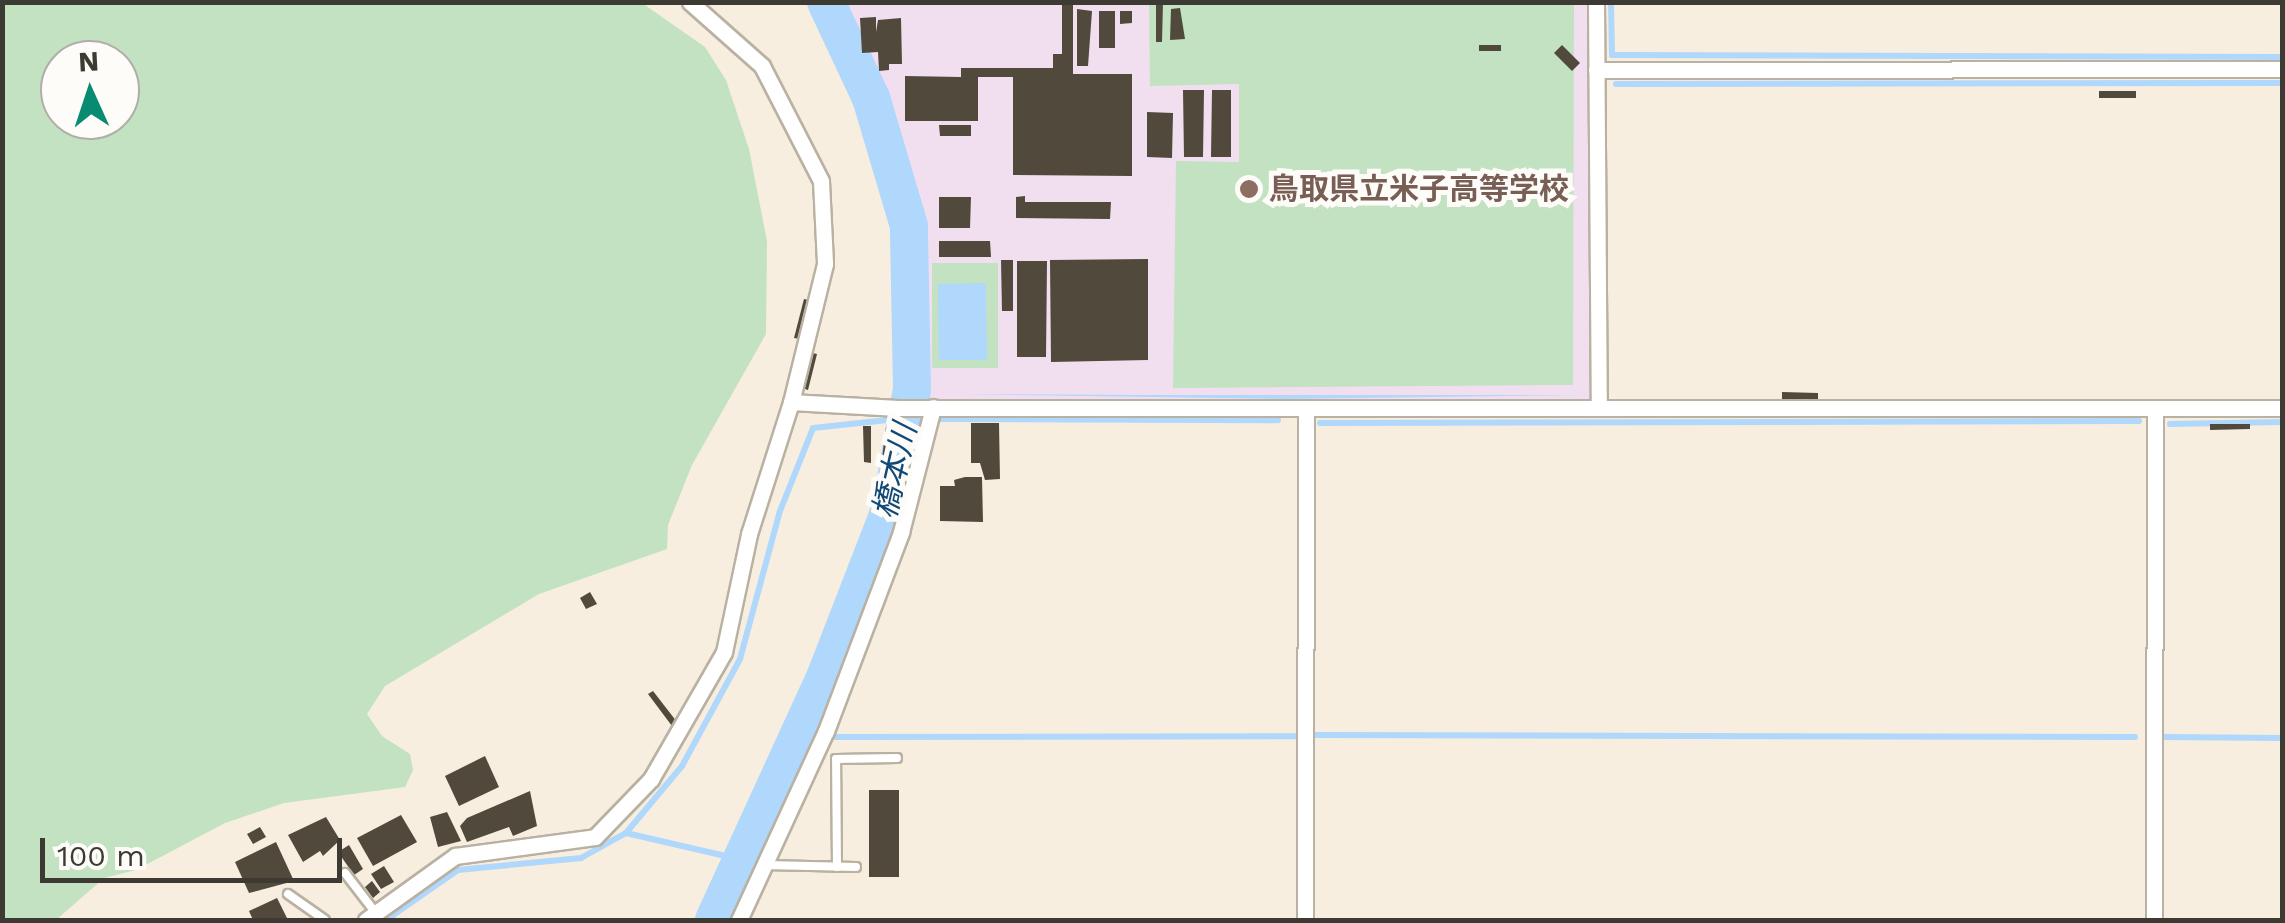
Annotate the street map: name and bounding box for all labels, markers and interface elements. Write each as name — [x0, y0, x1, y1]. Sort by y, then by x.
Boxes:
north arrow — [40, 40, 140, 140]
text: N — [77, 45, 100, 79]
place label: 鳥取県立米子高等学校 — [1269, 171, 1569, 207]
marker: 鳥取県立米子高等学校 — [1238, 178, 1260, 200]
water label: 橋本川 — [865, 420, 925, 522]
scale bar — [45, 818, 348, 880]
text: 100 m — [57, 838, 145, 873]

